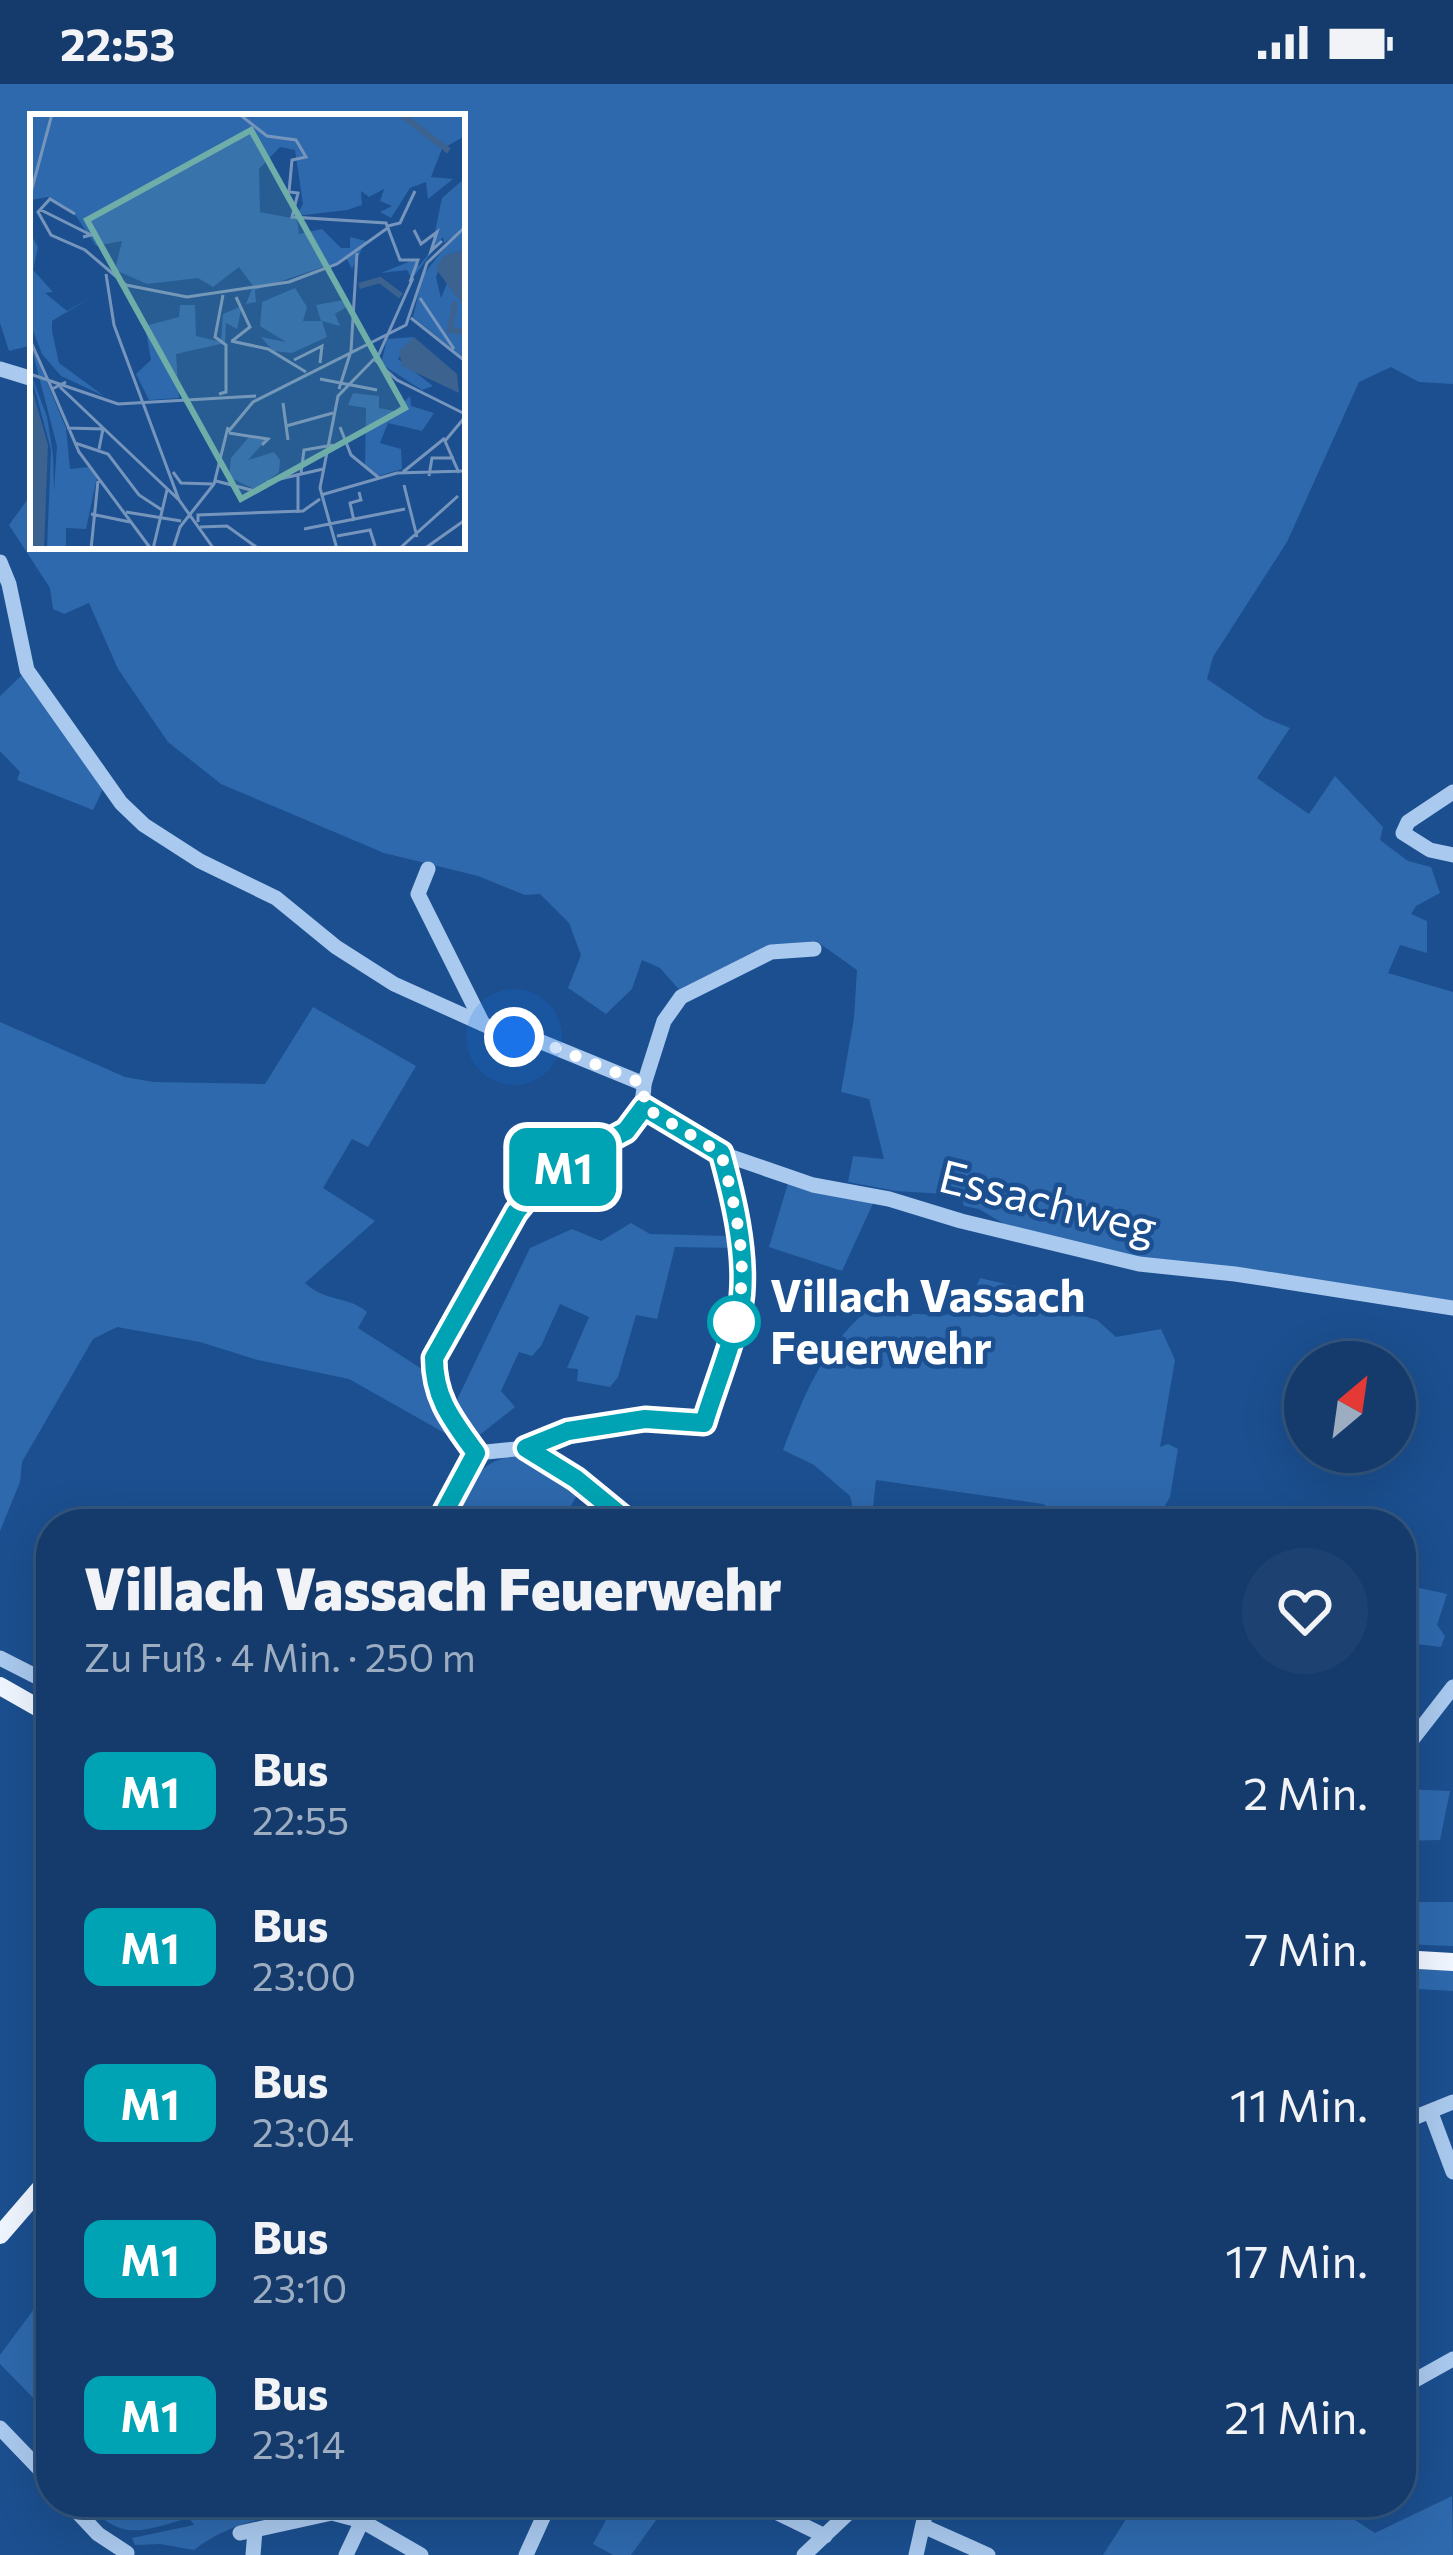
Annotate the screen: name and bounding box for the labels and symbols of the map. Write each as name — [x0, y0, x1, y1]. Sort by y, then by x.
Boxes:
inset map — [30, 114, 465, 549]
your location — [484, 1007, 544, 1067]
line badge: M1 — [509, 1128, 617, 1206]
street label: Essachweg — [934, 1146, 1163, 1253]
place label: Villach Vassach Feuerwehr — [770, 1266, 1086, 1373]
marker: Villach Vassach Feuerwehr — [709, 1297, 759, 1347]
north arrow — [1284, 1341, 1416, 1473]

